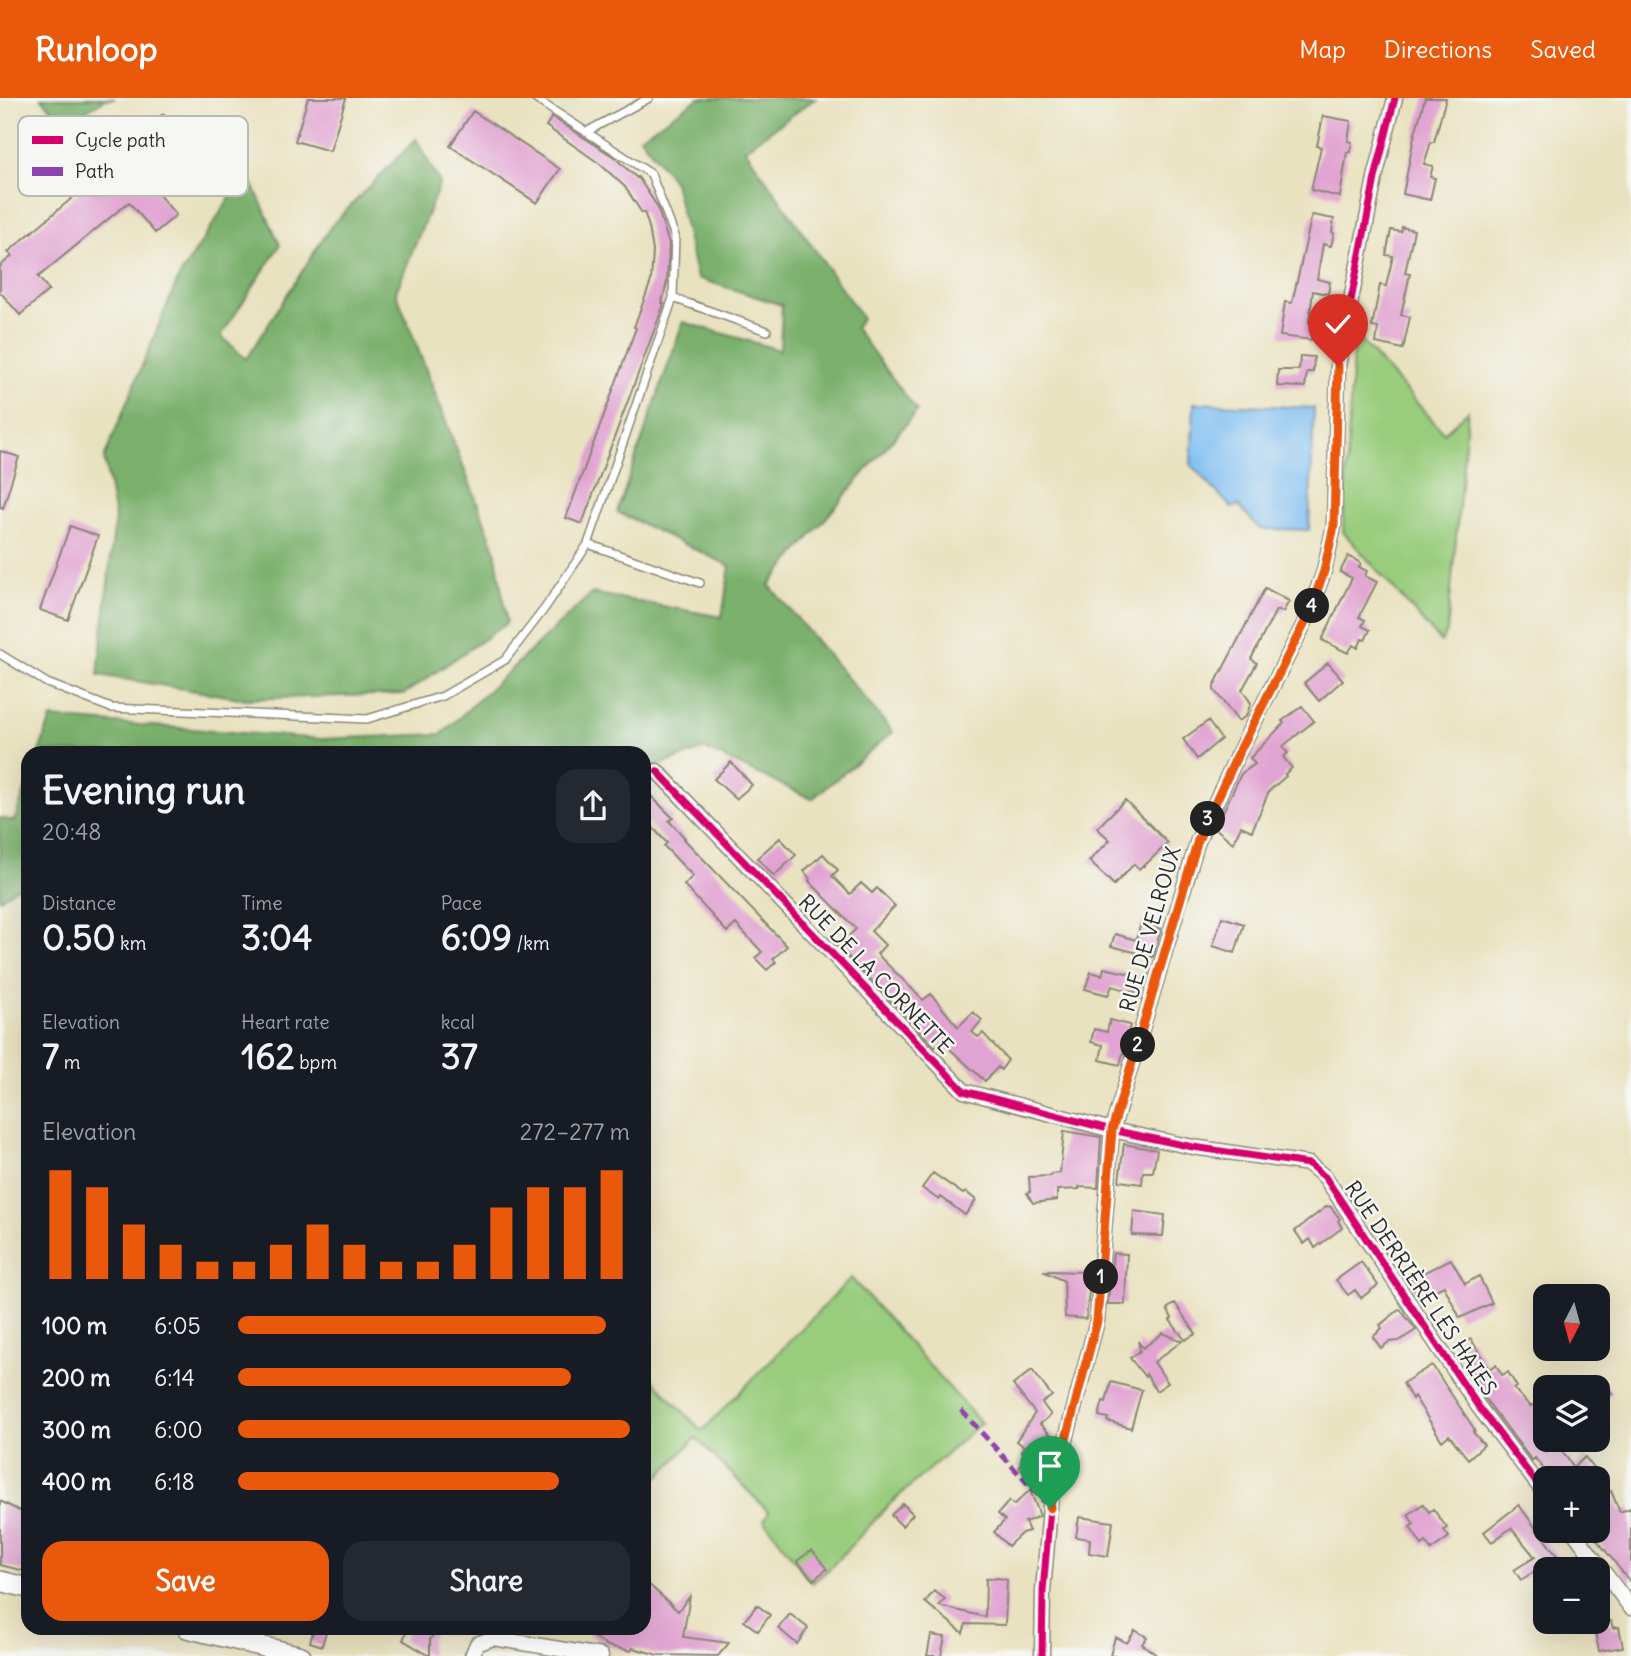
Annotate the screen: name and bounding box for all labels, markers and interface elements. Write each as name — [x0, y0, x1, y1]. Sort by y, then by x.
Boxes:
text: Runloop — [35, 28, 157, 70]
text: Map — [1299, 34, 1346, 64]
text: Directions — [1384, 34, 1492, 64]
text: Saved — [1530, 34, 1596, 64]
legend — [18, 116, 248, 196]
text: Cycle path — [75, 128, 166, 152]
text: Path — [75, 159, 114, 183]
pin — [1308, 294, 1368, 366]
icon: check — [1319, 305, 1357, 343]
pin: 4 — [1294, 588, 1330, 624]
text: 4 — [1306, 593, 1317, 617]
text: Evening run — [42, 767, 245, 814]
button: share — [556, 769, 630, 843]
pin: 3 — [1190, 802, 1226, 836]
text: 3 — [1202, 806, 1213, 830]
text: 20:48 — [42, 817, 101, 846]
street label: RUE DE VELROUX — [1113, 843, 1187, 1015]
street label: RUE DE LA CORNETTE — [793, 889, 959, 1059]
text: Distance — [42, 891, 116, 915]
text: Time — [241, 891, 282, 915]
text: Pace — [441, 891, 482, 915]
text: 0.50 — [42, 915, 115, 959]
text: 3:04 — [241, 915, 312, 959]
text: 6:09 — [441, 915, 512, 959]
text: km — [115, 931, 146, 955]
text: /km — [512, 931, 550, 955]
text: Elevation — [42, 1010, 120, 1034]
text: Heart rate — [241, 1010, 329, 1034]
text: kcal — [441, 1010, 475, 1034]
pin: 2 — [1120, 1028, 1156, 1062]
text: 2 — [1132, 1032, 1143, 1056]
text: 7 — [42, 1034, 59, 1078]
text: 162 — [241, 1034, 295, 1078]
text: 37 — [441, 1034, 478, 1078]
text: m — [59, 1050, 80, 1074]
text: bpm — [295, 1050, 337, 1074]
text: Elevation — [42, 1117, 136, 1146]
text: 272–277 m — [520, 1117, 630, 1146]
street label: RUE DERRIÈRE LES HAIES — [1339, 1176, 1503, 1400]
pin: 1 — [1084, 1260, 1118, 1294]
text: 1 — [1097, 1264, 1104, 1288]
north arrow — [1533, 1284, 1610, 1362]
map controls — [1533, 1284, 1610, 1634]
text: 100 m — [42, 1311, 107, 1340]
text: 6:05 — [154, 1311, 201, 1340]
text: 200 m — [42, 1363, 111, 1392]
text: 6:14 — [154, 1363, 195, 1392]
button: layers — [1533, 1375, 1610, 1452]
text: 300 m — [42, 1415, 111, 1444]
text: 6:00 — [154, 1415, 203, 1444]
pin — [1020, 1436, 1080, 1508]
icon: arrive — [1031, 1447, 1069, 1485]
button: + — [1533, 1466, 1610, 1543]
text: 400 m — [42, 1467, 111, 1496]
text: 6:18 — [154, 1467, 195, 1496]
button: Save — [42, 1541, 329, 1621]
button: Share — [343, 1541, 630, 1621]
button: − — [1533, 1557, 1610, 1634]

